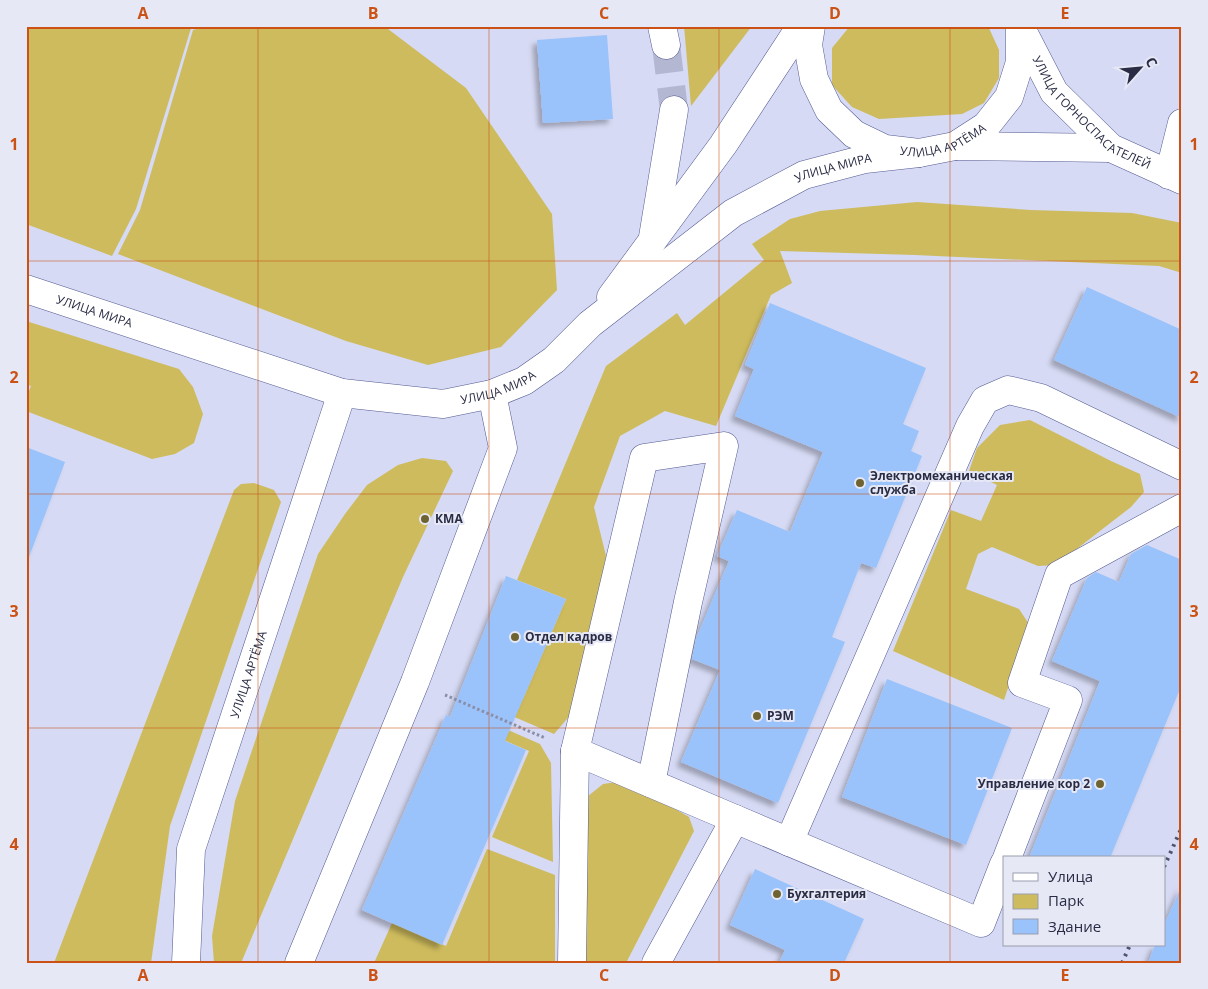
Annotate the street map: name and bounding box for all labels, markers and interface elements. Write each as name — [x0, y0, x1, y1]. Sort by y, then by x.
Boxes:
text: A — [137, 2, 149, 24]
text: B — [368, 2, 378, 24]
text: C — [599, 2, 609, 24]
text: D — [829, 2, 841, 24]
text: E — [1061, 2, 1070, 24]
north arrow — [1116, 42, 1166, 92]
street label: УЛИЦА ГОРНОСПАСАТЕЛЕЙ — [1031, 49, 1157, 171]
street label: УЛИЦА АРТЁМА — [899, 119, 989, 161]
text: 1 — [9, 133, 19, 155]
text: 1 — [1189, 133, 1199, 155]
street label: УЛИЦА МИРА — [791, 149, 873, 187]
street label: УЛИЦА МИРА — [54, 291, 135, 332]
text: 2 — [9, 366, 19, 388]
street label: УЛИЦА МИРА — [459, 366, 539, 408]
text: 2 — [1189, 366, 1199, 388]
place label: Электромеханическая служба — [870, 467, 1013, 498]
marker: Электромеханическая служба — [854, 477, 866, 489]
place label: КМА — [435, 510, 463, 527]
marker: КМА — [419, 513, 431, 525]
text: 3 — [9, 600, 19, 622]
text: 3 — [1189, 600, 1199, 622]
street label: УЛИЦА АРТЁМА — [226, 628, 271, 720]
place label: Отдел кадров — [525, 628, 612, 645]
marker: Отдел кадров — [509, 631, 521, 643]
place label: РЭМ — [767, 707, 794, 724]
marker: РЭМ — [751, 710, 763, 722]
place label: Управление кор 2 — [978, 775, 1090, 792]
marker: Управление кор 2 — [1094, 778, 1106, 790]
text: 4 — [9, 833, 19, 855]
text: 4 — [1189, 833, 1199, 855]
legend — [1003, 856, 1166, 946]
text: Улица — [1048, 866, 1093, 886]
place label: Бухгалтерия — [787, 885, 866, 902]
marker: Бухгалтерия — [771, 888, 783, 900]
text: Парк — [1048, 890, 1084, 910]
text: Здание — [1048, 916, 1101, 936]
text: A — [137, 964, 149, 986]
text: B — [368, 964, 378, 986]
text: C — [599, 964, 609, 986]
text: D — [829, 964, 841, 986]
text: E — [1061, 964, 1070, 986]

